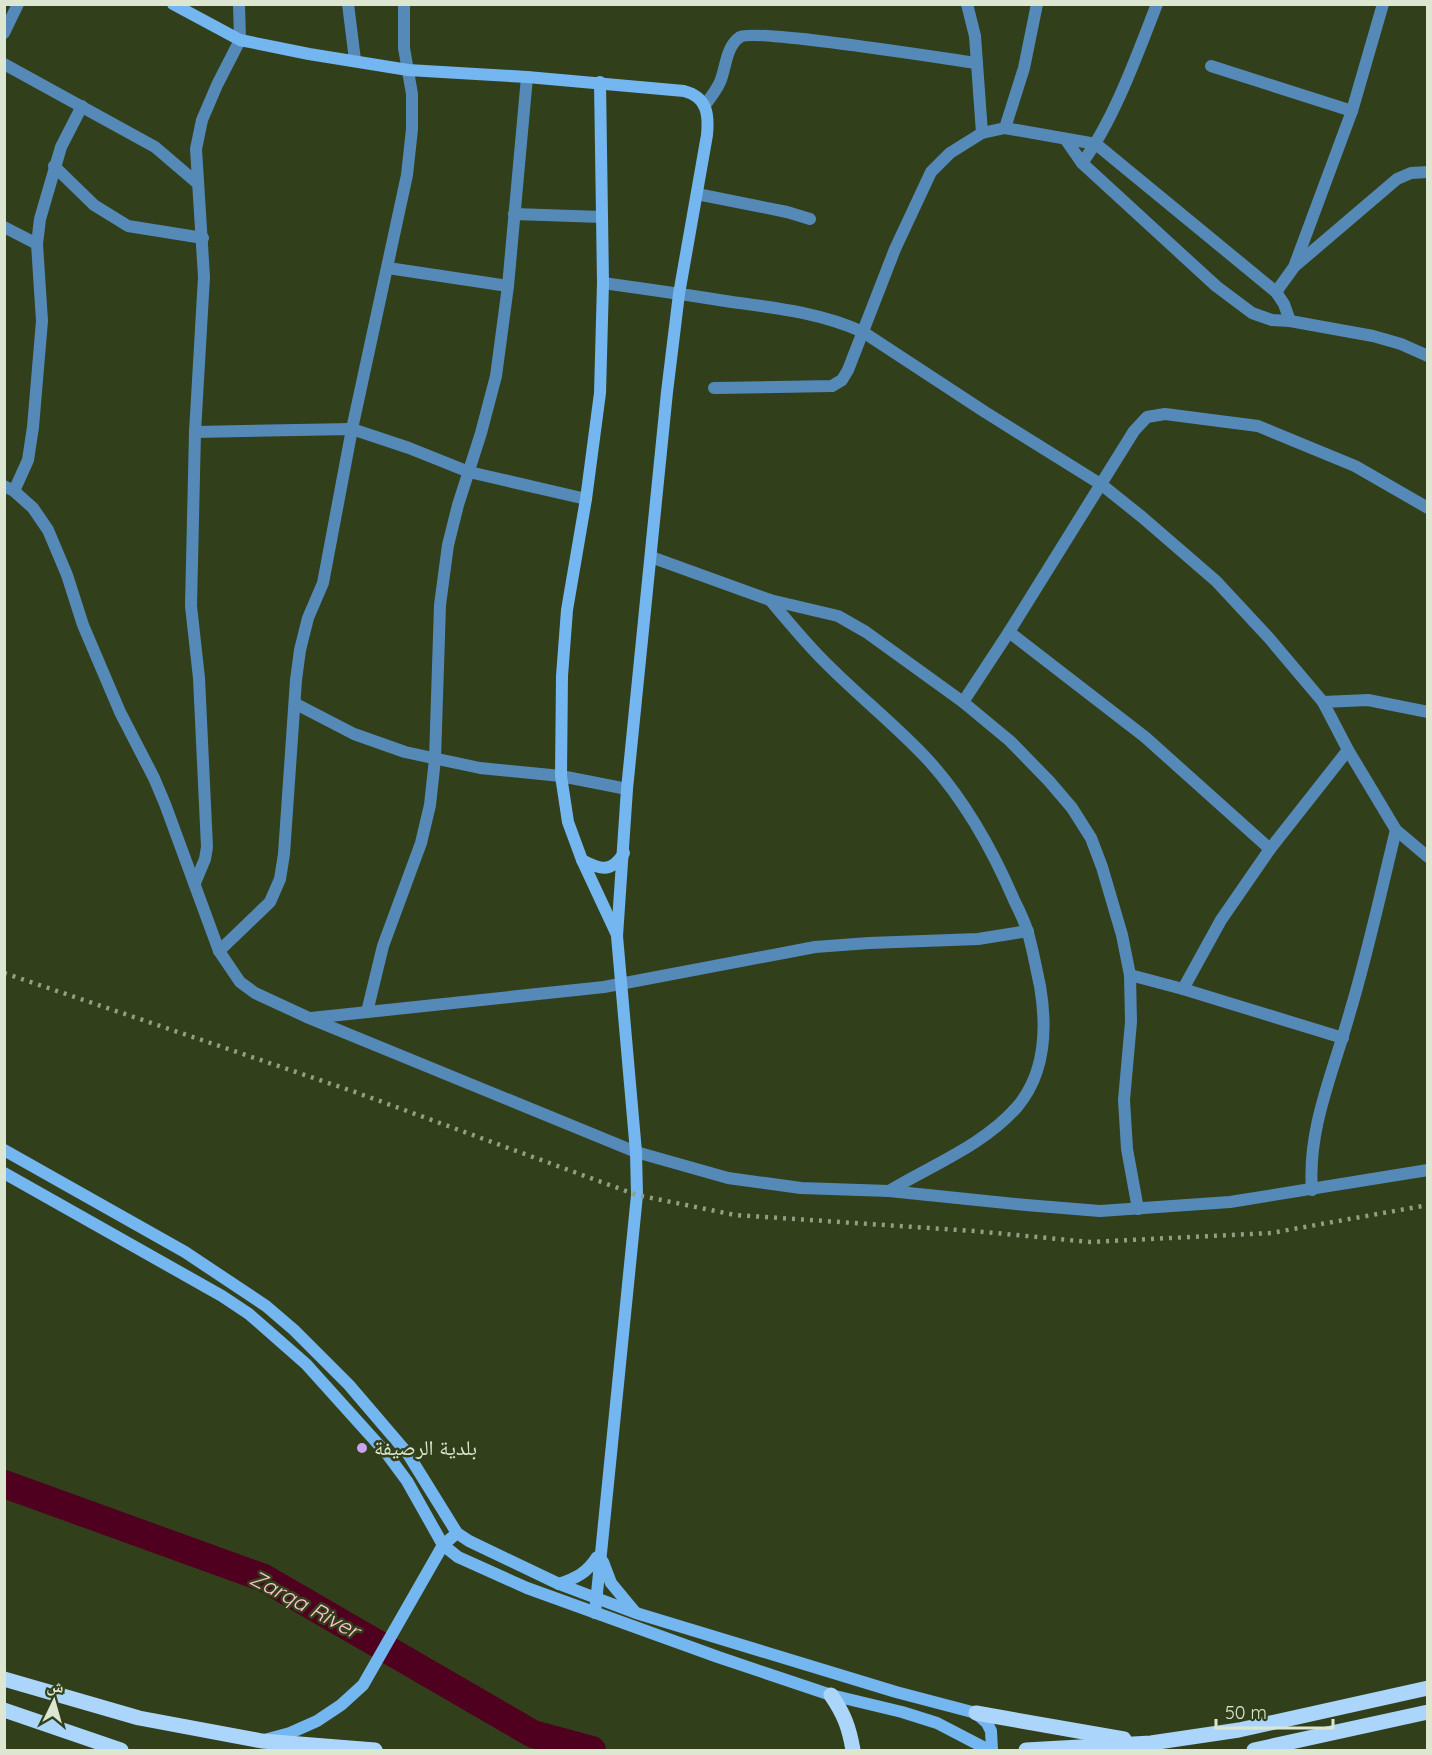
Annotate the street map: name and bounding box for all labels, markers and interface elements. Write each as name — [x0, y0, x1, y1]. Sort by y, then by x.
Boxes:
place label: بلدية الرصيفة — [374, 1434, 477, 1460]
marker: بلدية الرصيفة — [355, 1441, 369, 1455]
water label: Zarqa River — [245, 1563, 367, 1646]
north arrow — [24, 1671, 84, 1731]
text: ش — [46, 1675, 65, 1697]
scale bar — [1216, 1692, 1333, 1730]
text: 50 m — [1225, 1701, 1267, 1724]

